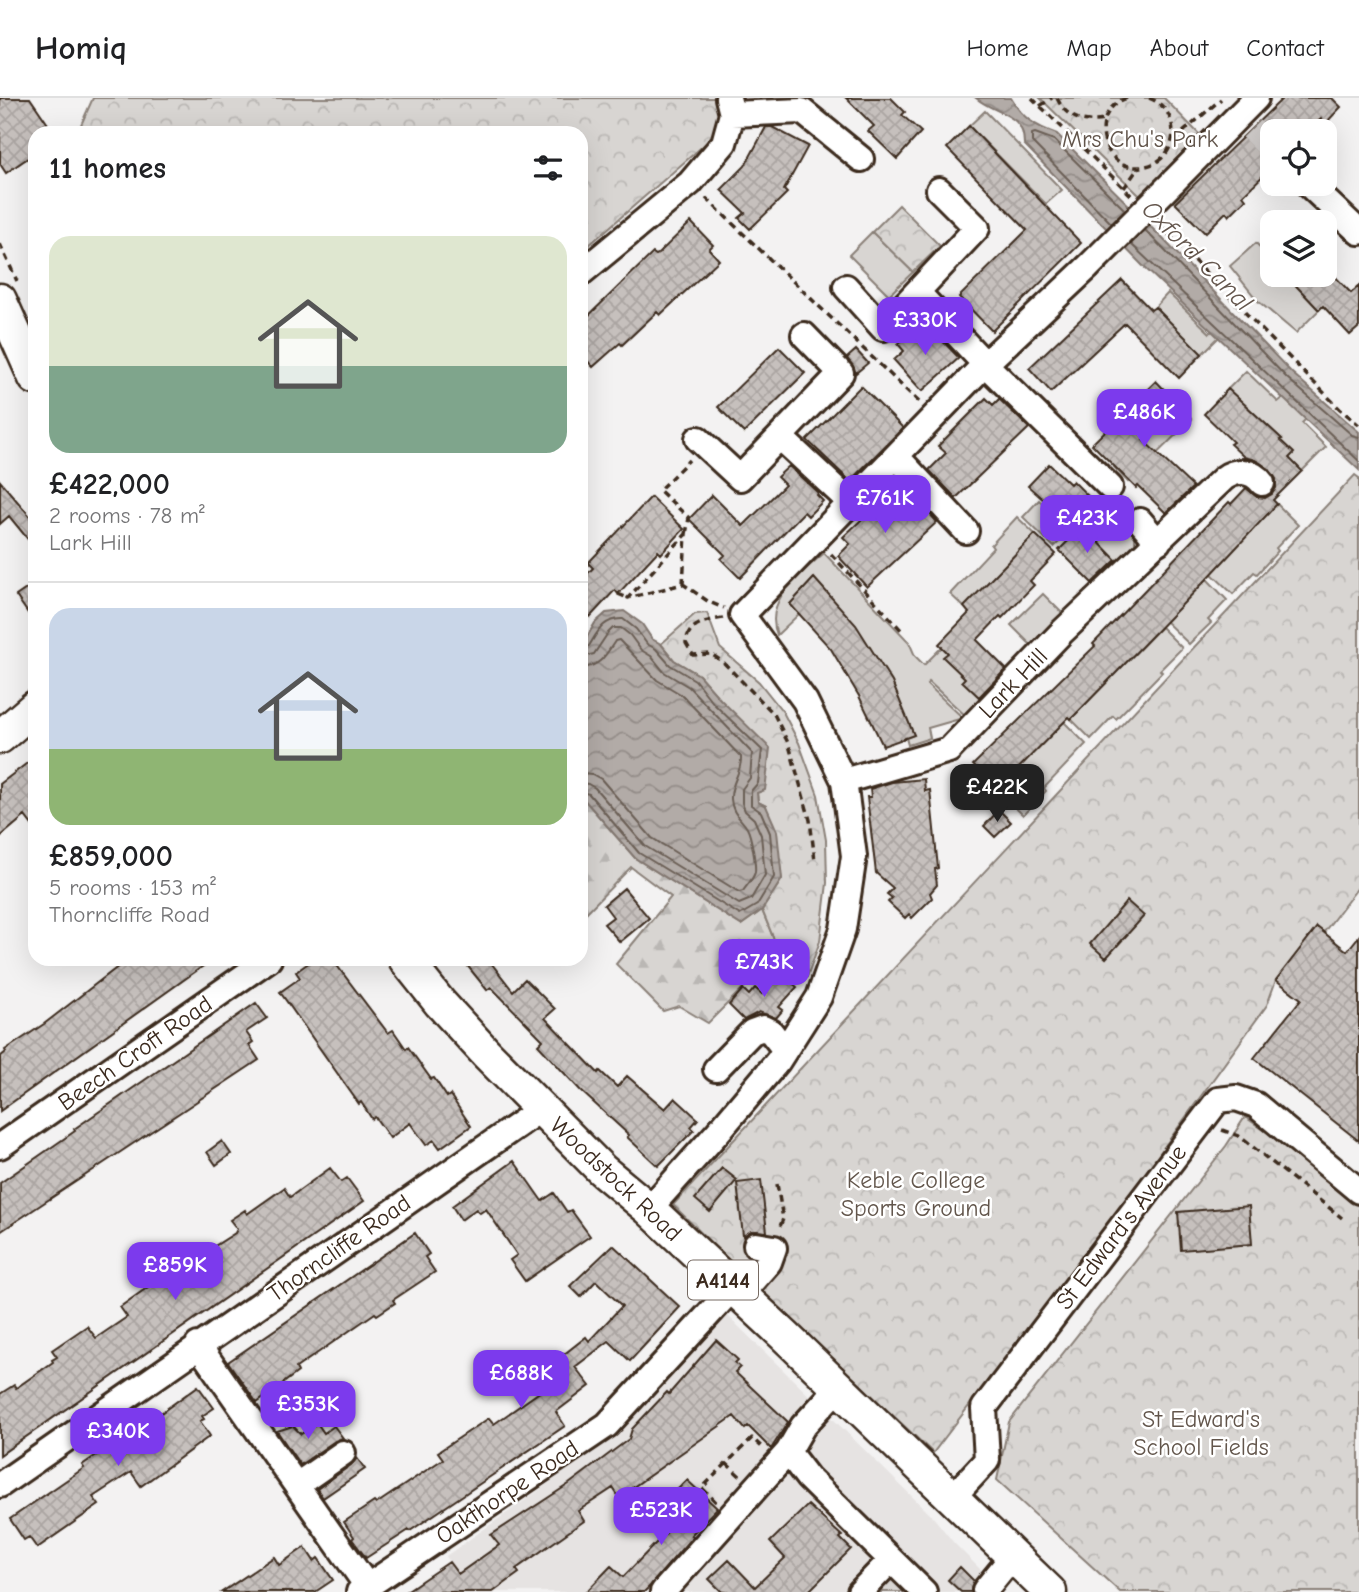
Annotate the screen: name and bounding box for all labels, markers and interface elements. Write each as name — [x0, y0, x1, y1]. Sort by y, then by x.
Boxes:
text: Homiq — [35, 29, 127, 67]
text: Home — [967, 34, 1028, 62]
text: Map — [1066, 34, 1112, 62]
text: About — [1150, 34, 1208, 62]
text: Contact — [1246, 34, 1324, 62]
map controls — [1260, 119, 1337, 287]
button: locate — [1260, 119, 1337, 196]
park label: Mrs Chu's Park — [1062, 125, 1218, 153]
icon: filters — [529, 149, 567, 187]
text: 11 homes — [49, 151, 166, 186]
water label: Oxford Canal — [1135, 194, 1259, 318]
button: layers — [1260, 210, 1337, 287]
icon: home — [245, 281, 371, 407]
pin: £330K — [876, 298, 974, 357]
text: £330K — [893, 306, 957, 333]
pin: £486K — [1095, 390, 1193, 449]
text: £486K — [1113, 398, 1175, 425]
text: £422,000 — [49, 467, 170, 502]
pin: £761K — [836, 476, 934, 535]
text: £761K — [856, 484, 914, 511]
pin: £423K — [1038, 496, 1136, 555]
text: 2 rooms · 78 m² — [49, 502, 205, 529]
text: £423K — [1056, 504, 1118, 531]
text: Lark Hill — [49, 529, 132, 556]
street label: Lark Hill — [973, 642, 1053, 724]
icon: home — [245, 653, 371, 779]
pin: £422K — [948, 764, 1046, 824]
text: £422K — [966, 773, 1028, 800]
text: £859,000 — [49, 839, 173, 874]
text: 5 rooms · 153 m² — [49, 874, 216, 901]
text: Thorncliffe Road — [49, 901, 210, 928]
pin: £743K — [715, 940, 813, 999]
text: £743K — [735, 948, 793, 975]
street label: Beech Croft Road — [53, 990, 217, 1116]
street label: Woodstock Road — [544, 1111, 688, 1247]
street label: St Edward's Avenue — [1050, 1139, 1192, 1315]
park label: Keble College Sports Ground — [841, 1166, 991, 1222]
street label: Thorncliffe Road — [262, 1188, 416, 1308]
pin: £859K — [126, 1242, 224, 1302]
text: £859K — [143, 1251, 207, 1278]
road number: A4144 — [688, 1260, 758, 1300]
pin: £688K — [472, 1350, 570, 1410]
text: £688K — [489, 1359, 553, 1386]
pin: £353K — [259, 1382, 357, 1441]
text: £353K — [277, 1390, 339, 1417]
park label: St Edward's School Fields — [1133, 1405, 1269, 1461]
pin: £340K — [69, 1408, 167, 1468]
text: £340K — [86, 1417, 150, 1444]
street label: Oakthorpe Road — [430, 1434, 584, 1550]
pin: £523K — [612, 1488, 710, 1547]
text: £523K — [629, 1496, 693, 1523]

